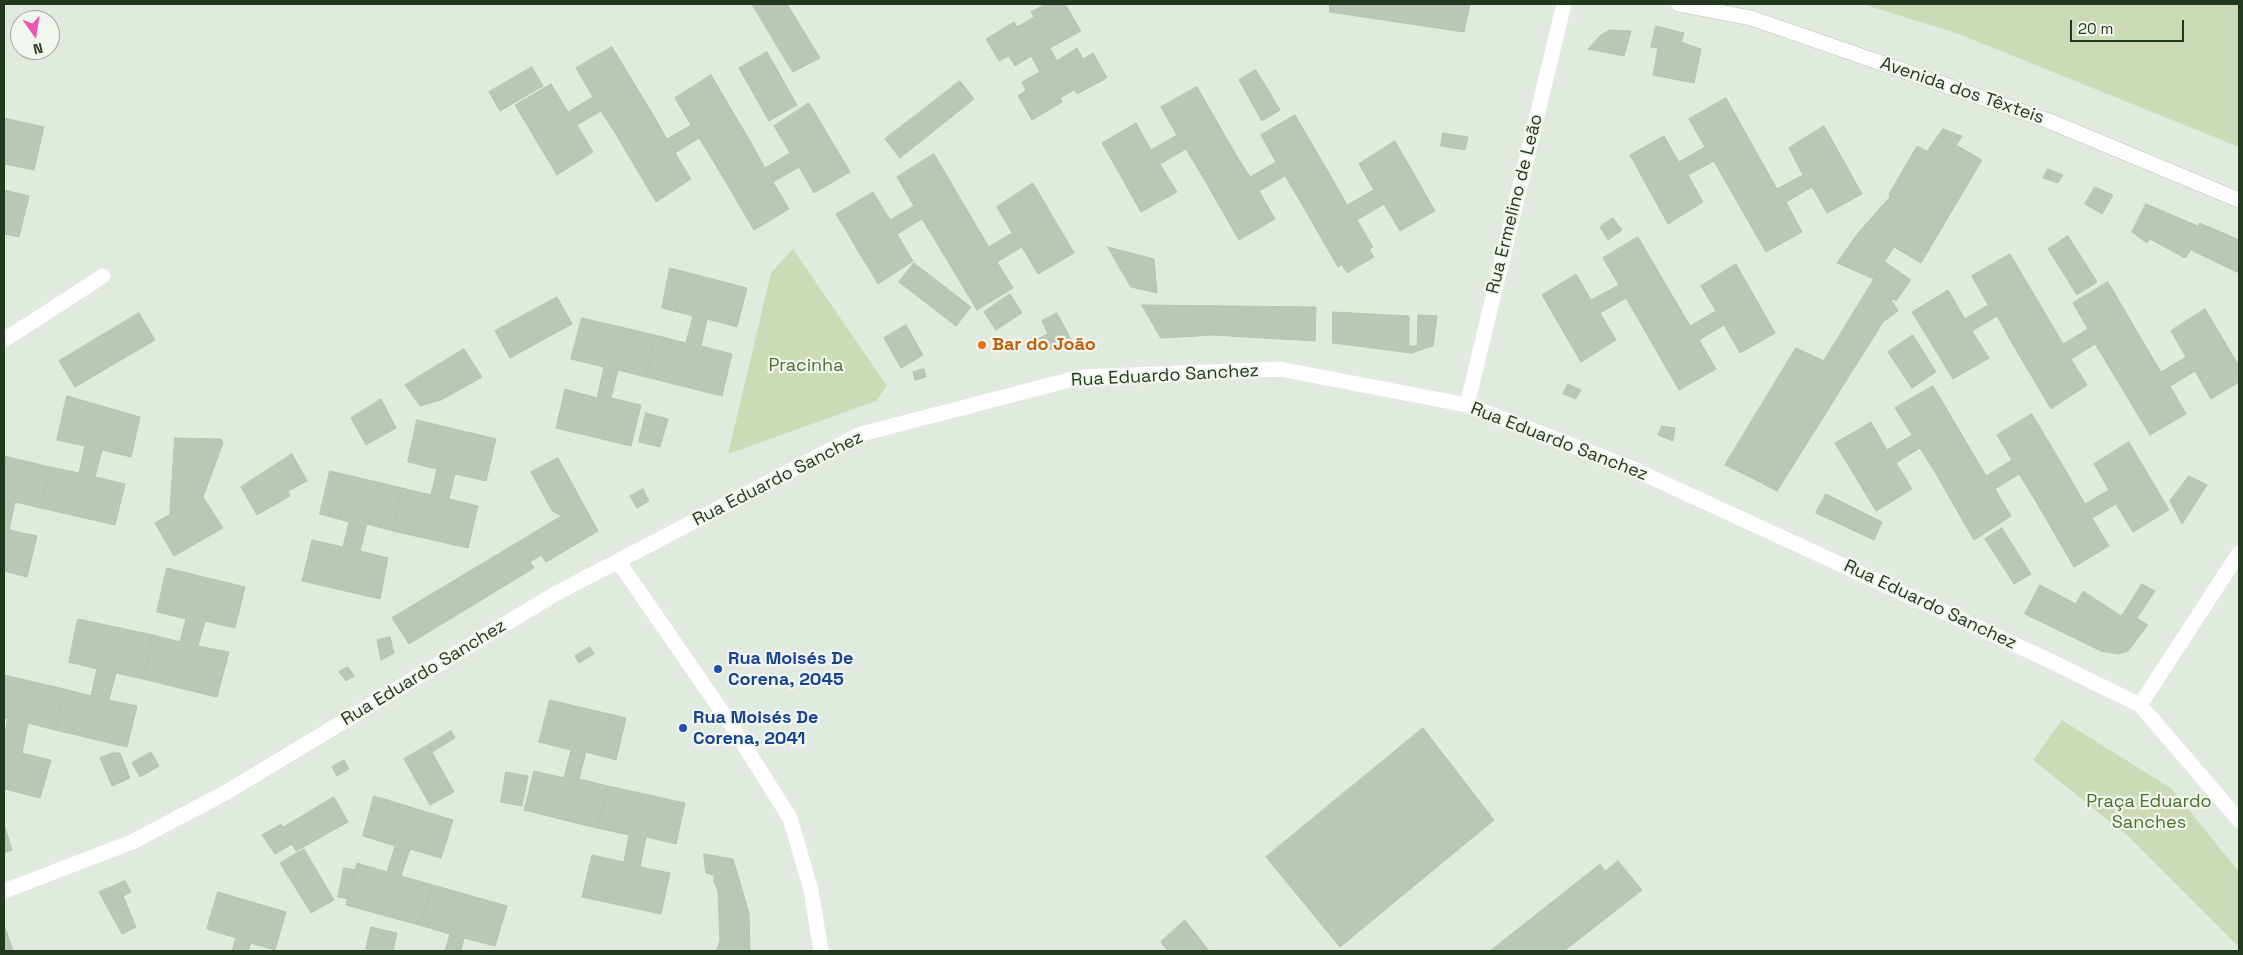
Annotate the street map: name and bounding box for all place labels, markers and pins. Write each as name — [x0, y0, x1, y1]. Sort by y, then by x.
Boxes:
place label: Bar do João — [992, 334, 1096, 356]
marker: Bar do João — [976, 339, 988, 351]
place label: Rua Moisés De Corena, 2045 — [728, 648, 853, 691]
marker: Rua Moisés De Corena, 2045 — [712, 663, 724, 675]
place label: Rua Moisés De Corena, 2041 — [693, 707, 818, 750]
marker: Rua Moisés De Corena, 2041 — [677, 722, 689, 734]

